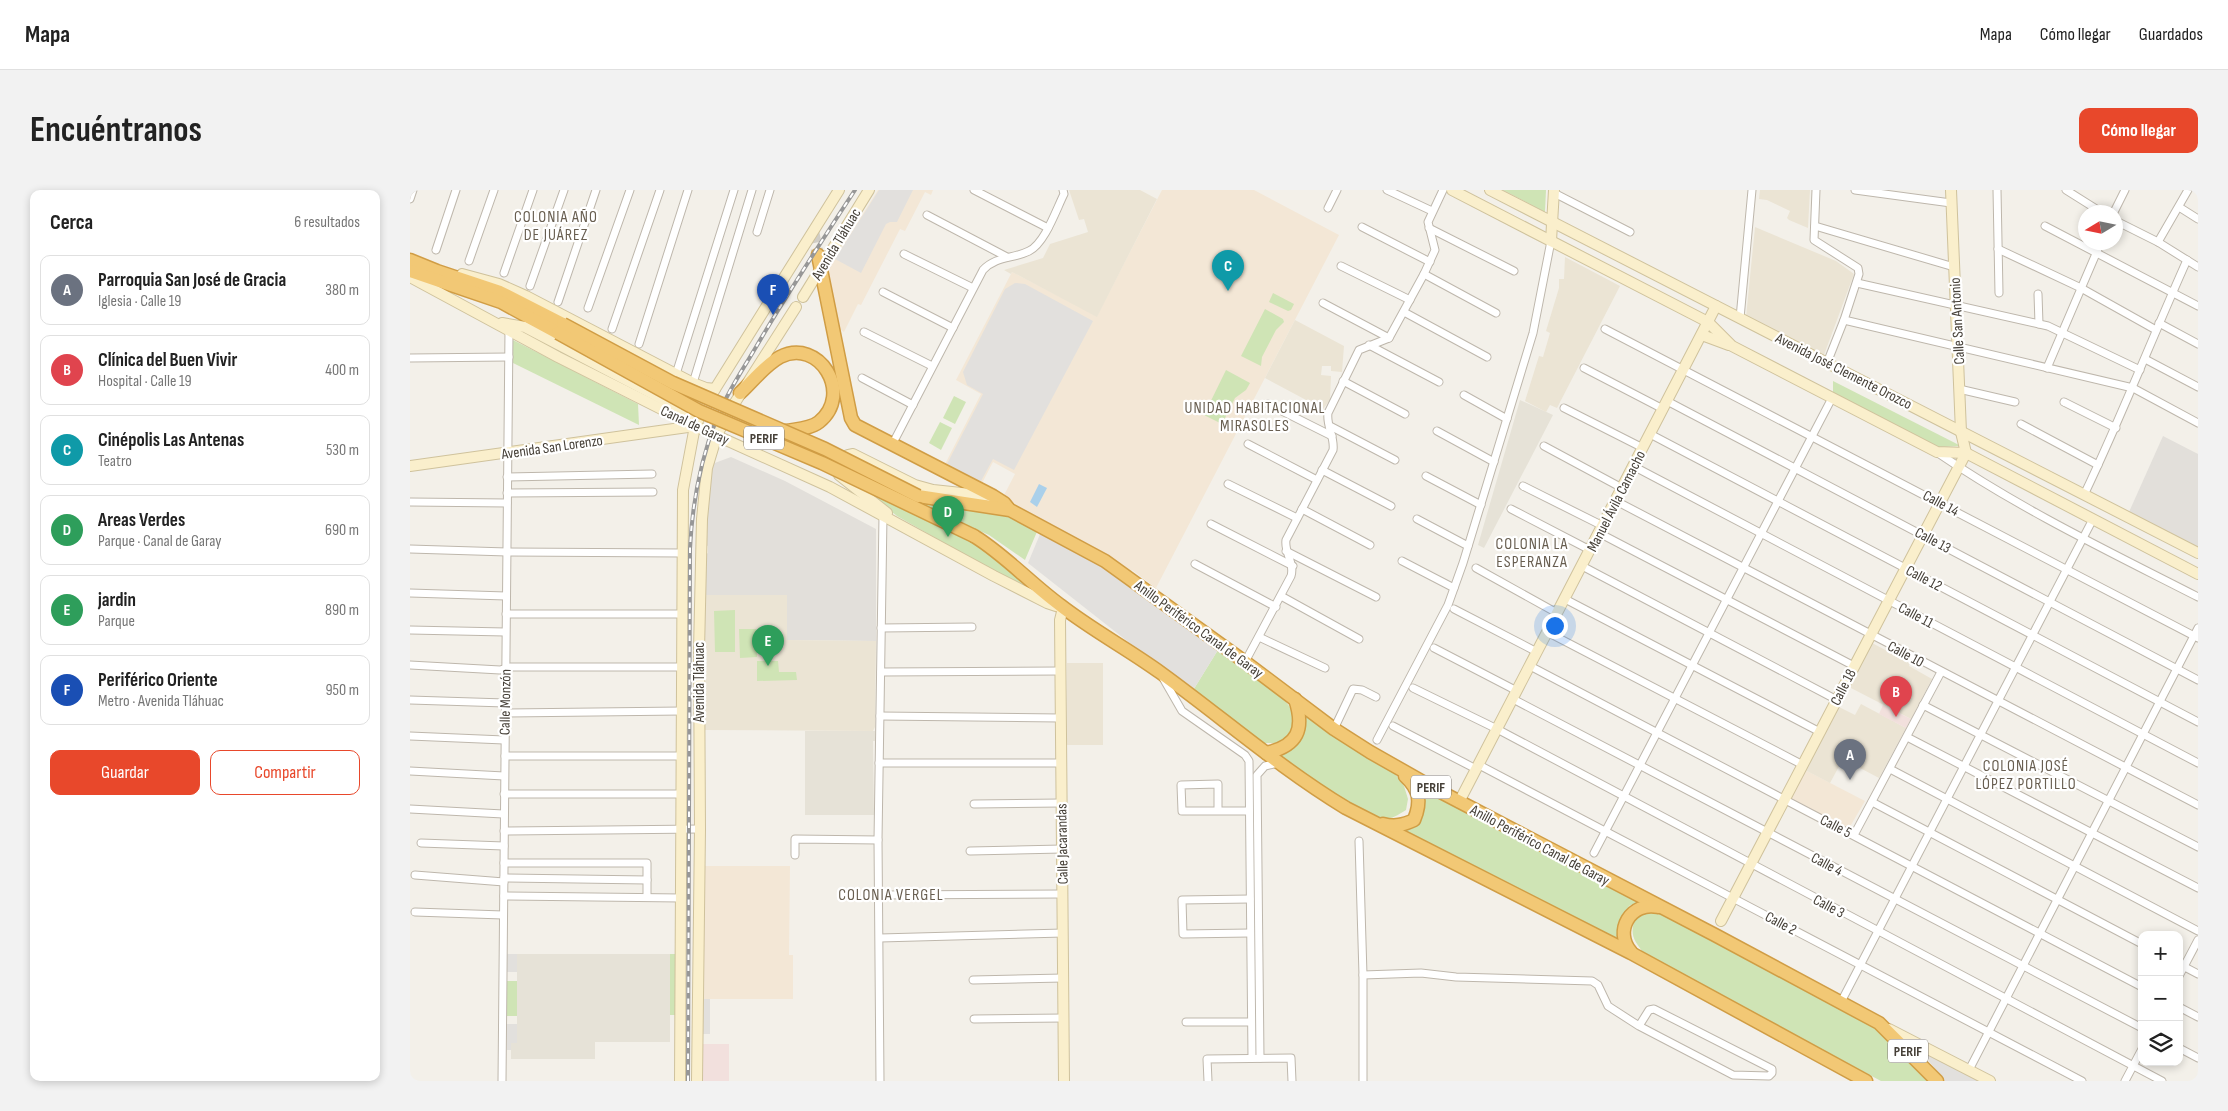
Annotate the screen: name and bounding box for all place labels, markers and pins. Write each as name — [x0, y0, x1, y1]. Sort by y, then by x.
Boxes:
pin: C — [1212, 250, 1244, 291]
pin: F — [757, 274, 789, 315]
pin: D — [932, 496, 964, 537]
pin: E — [752, 625, 784, 666]
pin: B — [1880, 676, 1912, 717]
pin: A — [1834, 739, 1866, 780]

